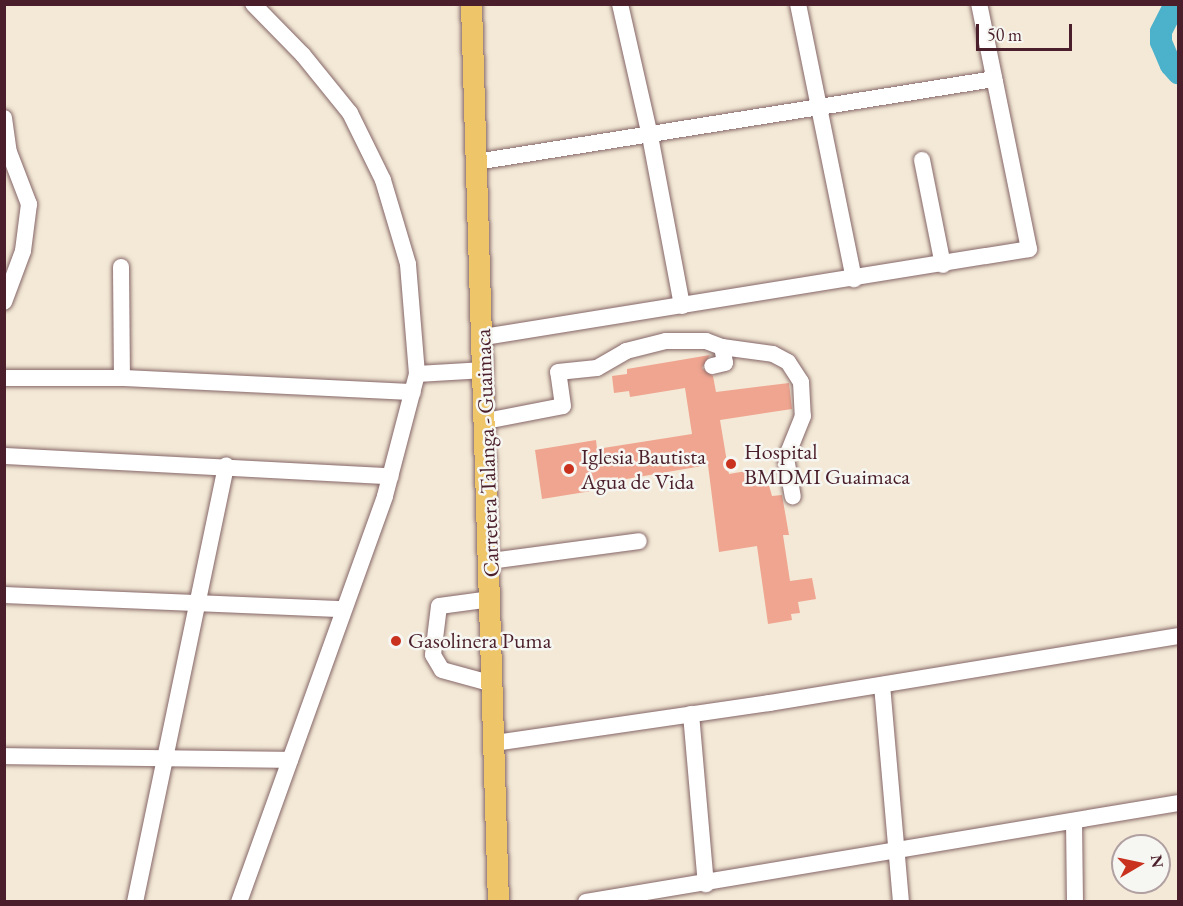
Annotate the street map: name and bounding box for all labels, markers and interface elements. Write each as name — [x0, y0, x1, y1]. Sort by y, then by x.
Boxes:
scale bar — [979, 12, 1075, 50]
text: 50 m — [987, 23, 1022, 46]
street label: Carretera Talanga - Guaimaca — [469, 328, 505, 578]
place label: Hospital BMDMI Guaimaca — [744, 438, 910, 490]
place label: Iglesia Bautista Agua de Vida — [581, 443, 706, 494]
marker: Hospital BMDMI Guaimaca — [722, 455, 740, 473]
marker: Iglesia Bautista Agua de Vida — [562, 462, 576, 476]
place label: Gasolinera Puma — [408, 628, 552, 654]
marker: Gasolinera Puma — [389, 634, 403, 648]
north arrow — [1111, 834, 1171, 894]
text: N — [1146, 853, 1169, 869]

